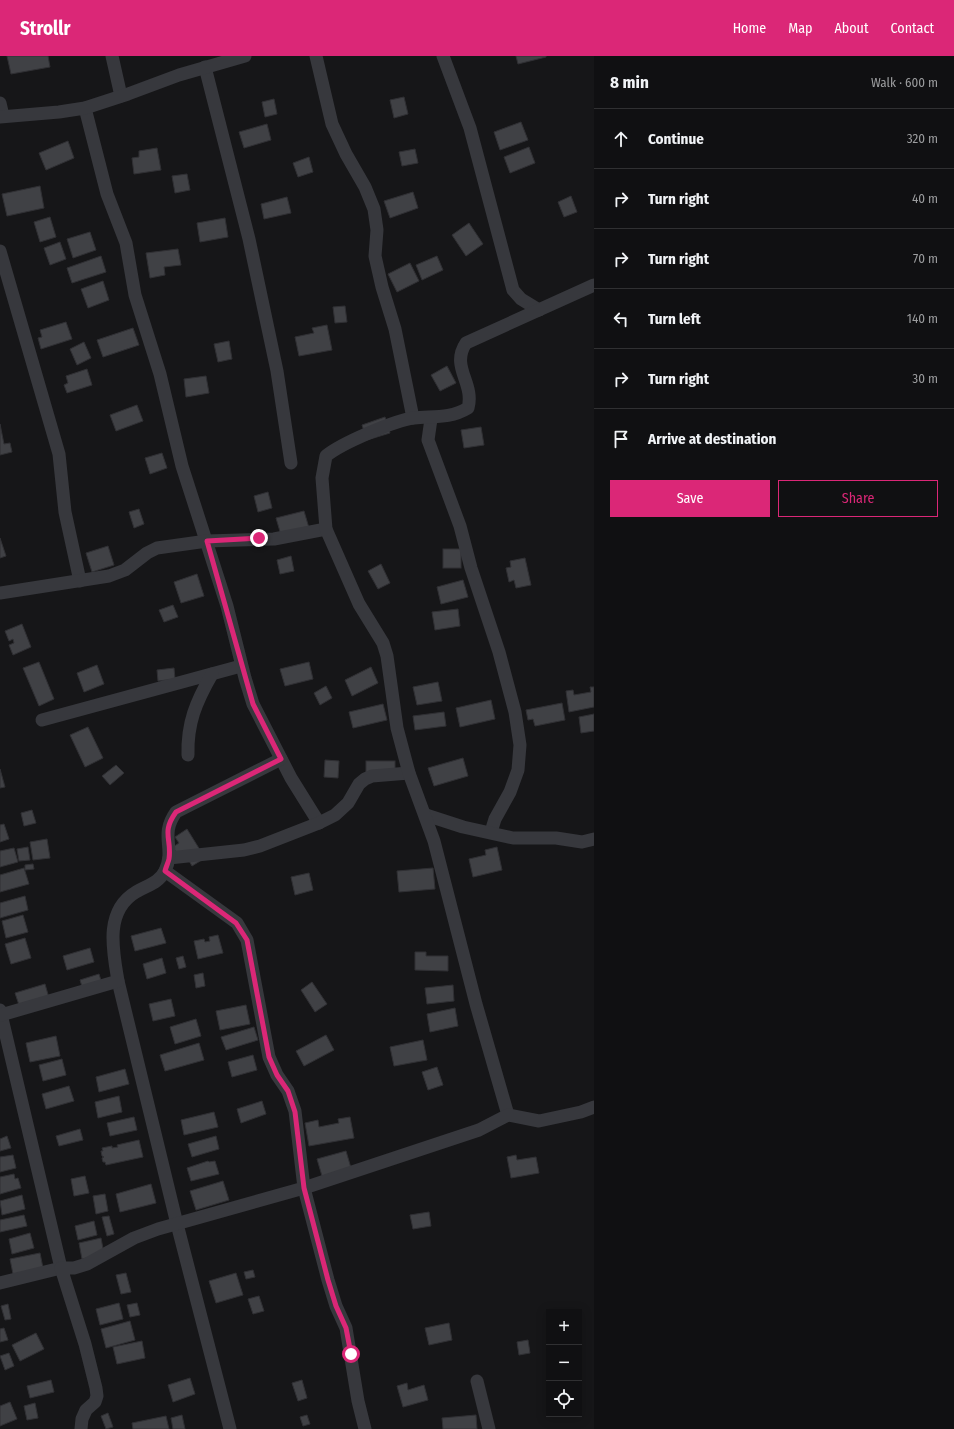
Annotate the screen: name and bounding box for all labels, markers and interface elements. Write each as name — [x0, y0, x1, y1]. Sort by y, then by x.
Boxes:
text: Strollr — [20, 17, 70, 40]
text: Home — [733, 20, 766, 37]
text: Map — [788, 20, 812, 37]
text: About — [834, 20, 869, 37]
text: Contact — [891, 20, 934, 37]
text: 8 min — [610, 72, 649, 93]
text: Walk · 600 m — [871, 75, 938, 90]
icon: ahead — [610, 128, 632, 150]
text: Continue — [648, 130, 704, 148]
text: 320 m — [907, 131, 938, 146]
icon: right — [610, 188, 632, 210]
text: Turn right — [648, 190, 709, 208]
text: 40 m — [912, 191, 938, 206]
icon: right — [610, 248, 632, 270]
text: Turn right — [648, 250, 709, 268]
text: 70 m — [913, 251, 938, 266]
icon: left — [610, 308, 632, 330]
text: Turn left — [648, 310, 701, 328]
text: 140 m — [907, 311, 938, 326]
icon: right — [610, 368, 632, 390]
text: Turn right — [648, 370, 709, 388]
text: 30 m — [912, 371, 938, 386]
icon: arrive — [610, 428, 632, 450]
text: Arrive at destination — [648, 430, 776, 448]
button: Save — [610, 480, 770, 517]
button: Share — [778, 480, 938, 517]
route end — [250, 529, 268, 547]
map controls — [546, 1309, 582, 1417]
button: + — [546, 1309, 582, 1345]
route start — [342, 1345, 360, 1363]
button: − — [546, 1345, 582, 1381]
button: locate — [546, 1381, 582, 1417]

